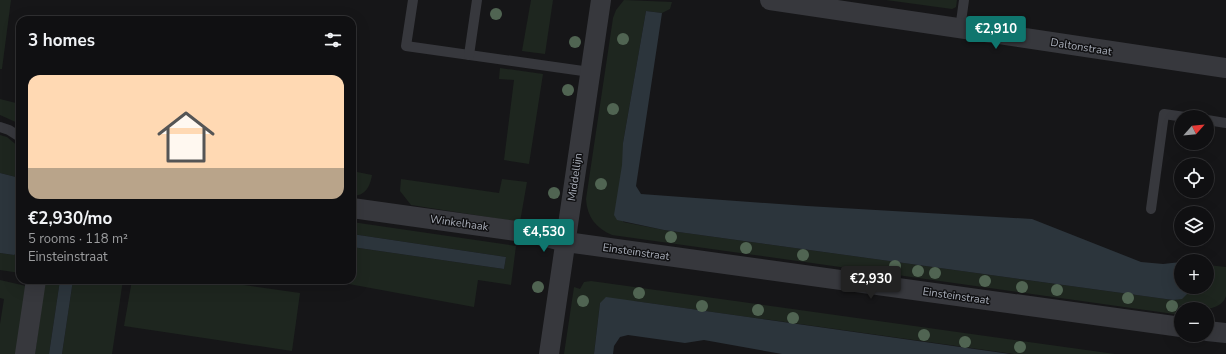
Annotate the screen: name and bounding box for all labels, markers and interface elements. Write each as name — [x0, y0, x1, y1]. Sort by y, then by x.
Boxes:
pin: €2,910 — [963, 16, 1029, 50]
text: €2,910 — [975, 20, 1017, 38]
text: 3 homes — [28, 29, 95, 52]
icon: filters — [322, 29, 344, 51]
street label: Daltonstraat — [1049, 35, 1113, 59]
icon: home — [150, 101, 222, 173]
north arrow — [1174, 110, 1214, 150]
map controls — [1174, 110, 1214, 342]
street label: Middellijn — [564, 152, 586, 202]
button: locate — [1174, 158, 1214, 198]
button: layers — [1174, 206, 1214, 246]
text: €2,930/mo — [28, 207, 112, 230]
street label: Winkelhaak — [429, 211, 490, 235]
pin: €4,530 — [511, 219, 577, 253]
text: €4,530 — [523, 223, 565, 241]
text: 5 rooms · 118 m² — [28, 230, 128, 248]
street label: Einsteinstraat — [602, 240, 671, 264]
text: Einsteinstraat — [28, 248, 108, 266]
button: + — [1174, 254, 1214, 294]
pin: €2,930 — [838, 266, 904, 300]
text: €2,930 — [850, 270, 892, 288]
street label: Einsteinstraat — [922, 284, 991, 308]
button: − — [1174, 302, 1214, 342]

